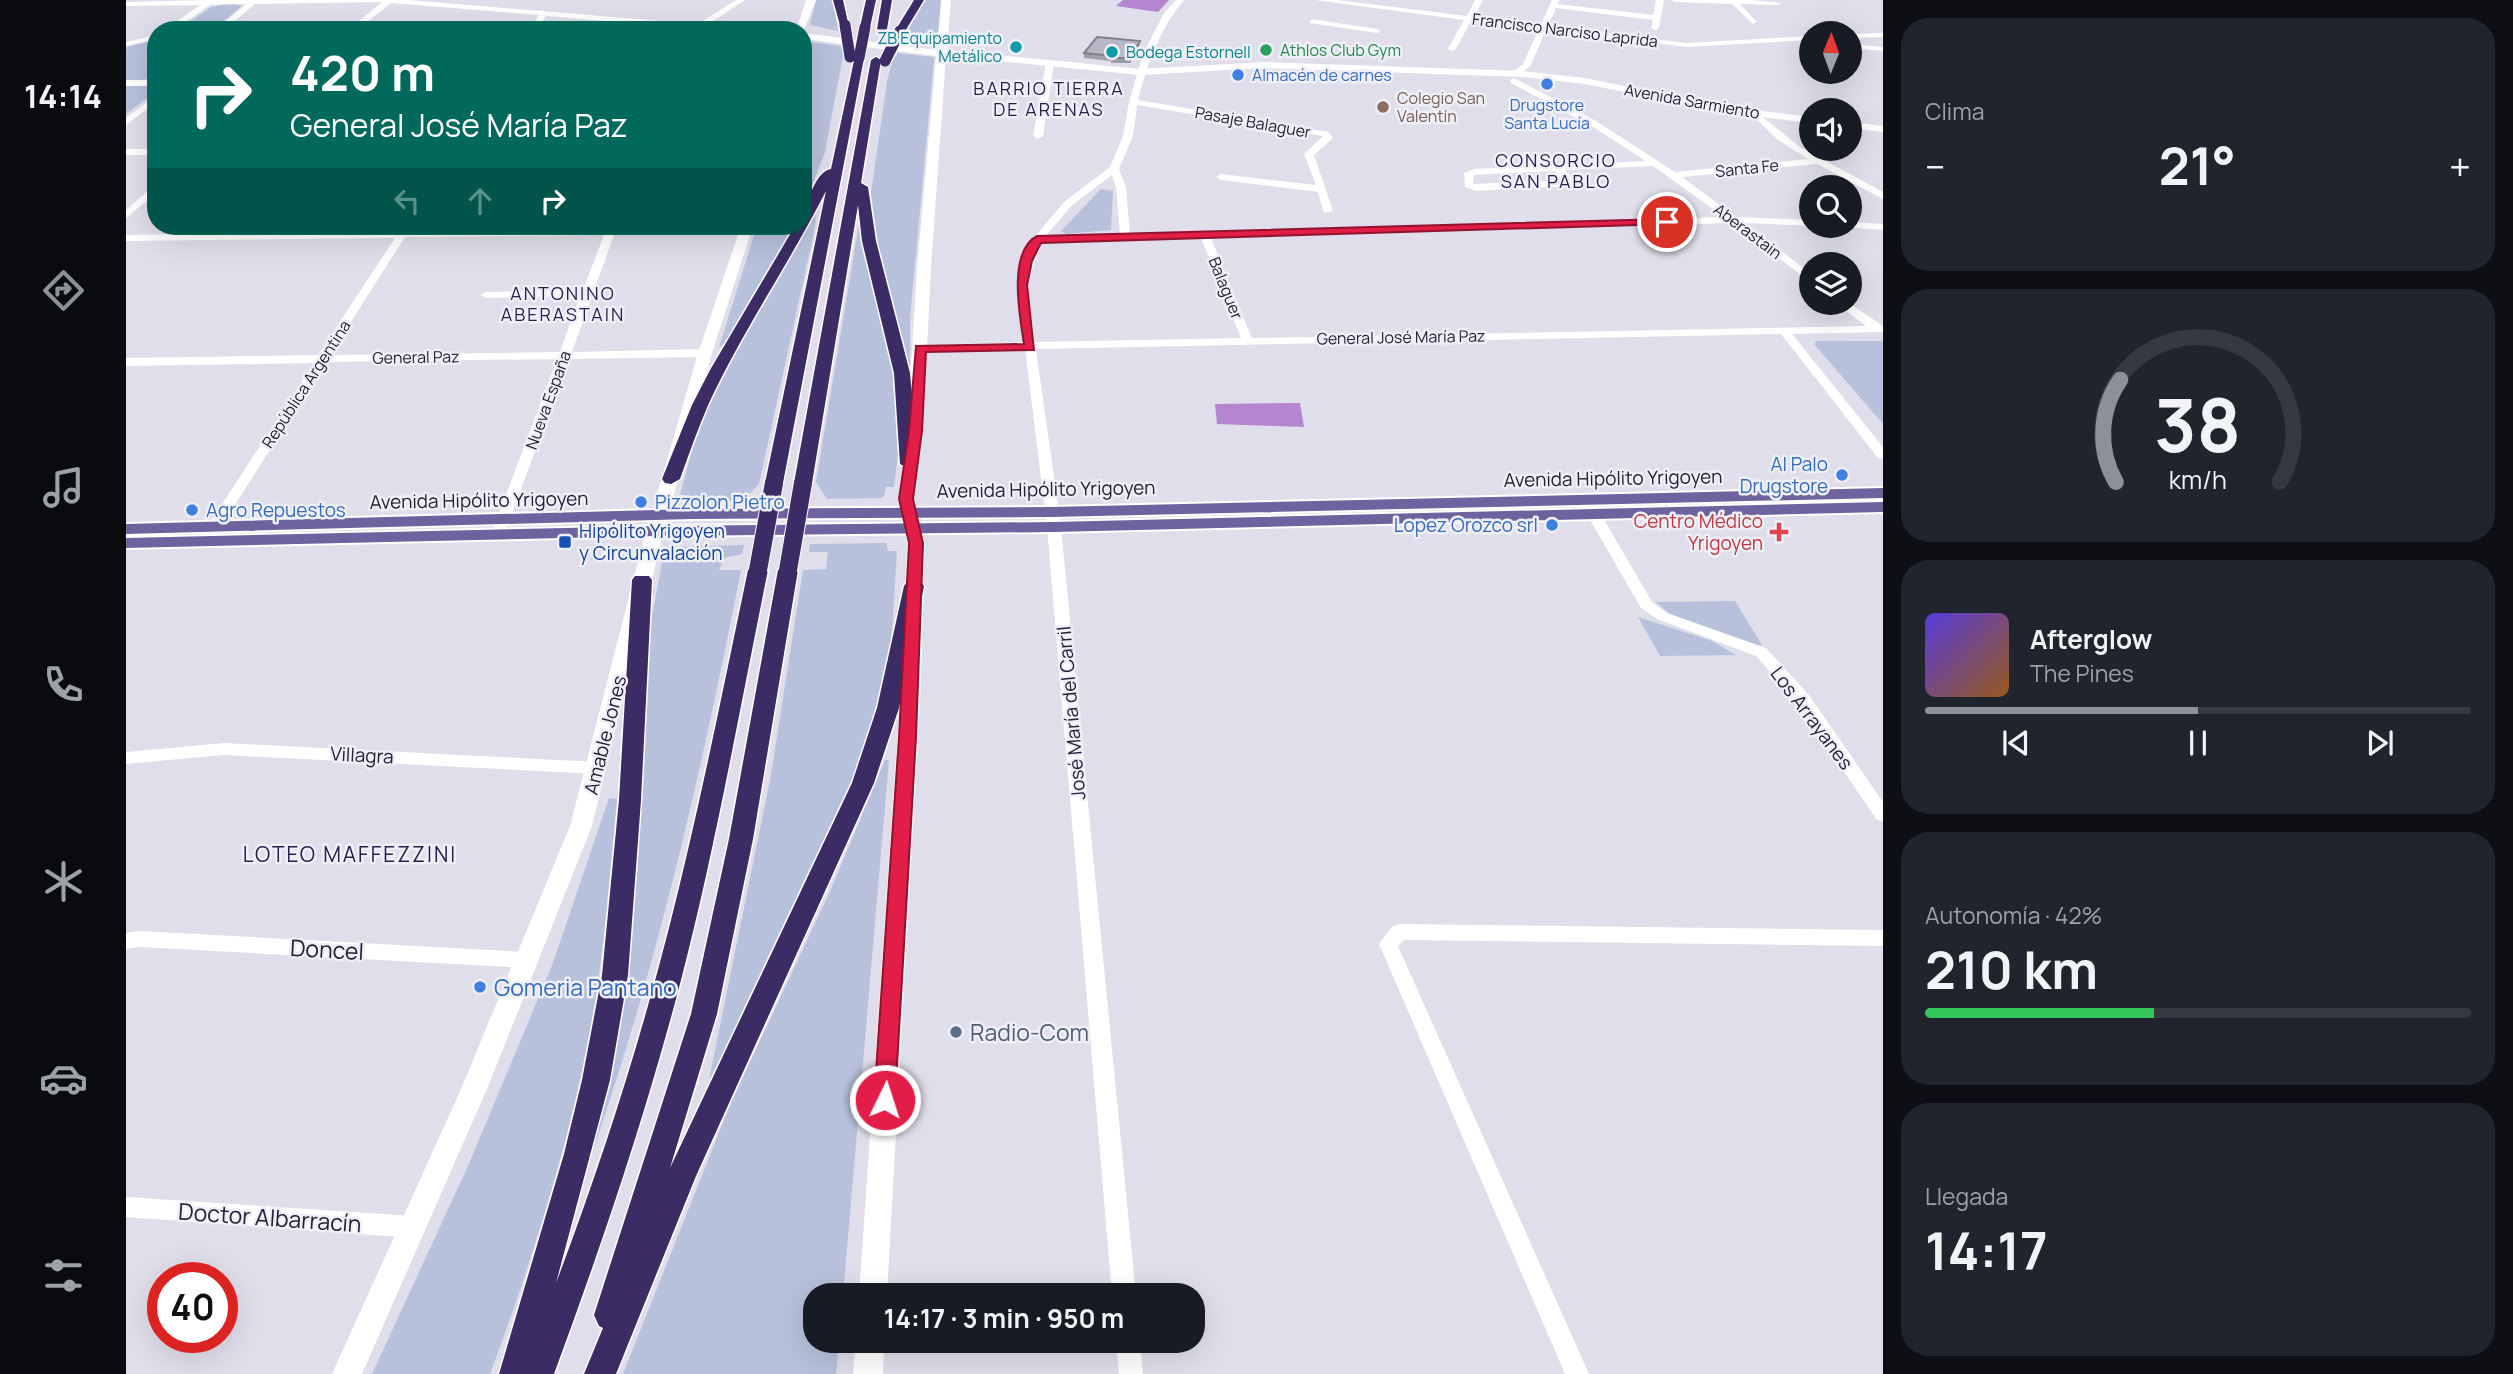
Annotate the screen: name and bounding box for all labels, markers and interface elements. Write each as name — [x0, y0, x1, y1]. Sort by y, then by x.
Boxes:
street label: Francisco Narciso Laprida — [1471, 8, 1659, 52]
north arrow — [1799, 21, 1862, 84]
map controls — [1799, 21, 1862, 315]
place label: ZB Equipamiento Metálico — [877, 27, 1002, 67]
text: 420 m — [290, 39, 435, 106]
marker: ZB Equipamiento Metálico — [1008, 39, 1024, 55]
place label: Athlos Club Gym — [1280, 39, 1401, 61]
place label: Bodega Estornell — [1126, 41, 1251, 63]
marker: Athlos Club Gym — [1258, 42, 1274, 58]
marker: Bodega Estornell — [1104, 44, 1120, 60]
icon: right — [175, 49, 266, 140]
place label: Almacén de carnes — [1252, 64, 1392, 86]
marker: Almacén de carnes — [1230, 67, 1246, 83]
text: 14:14 — [24, 74, 102, 118]
district label: BARRIO TIERRA DE ARENAS — [973, 76, 1125, 121]
marker: Drugstore Santa Lucía — [1539, 76, 1555, 92]
street label: Avenida Sarmiento — [1623, 78, 1761, 124]
place label: Colegio San Valentín — [1397, 87, 1485, 127]
place label: Drugstore Santa Lucía — [1504, 94, 1590, 134]
text: Clima — [1925, 95, 1984, 127]
button: sound — [1799, 98, 1862, 161]
marker: Colegio San Valentín — [1375, 99, 1391, 115]
street label: Pasaje Balaguer — [1193, 101, 1313, 143]
text: General José María Paz — [290, 103, 628, 147]
text: 21° — [2159, 130, 2236, 201]
text: − — [1925, 140, 1946, 192]
text: + — [2449, 140, 2471, 192]
district label: CONSORCIO SAN PABLO — [1495, 148, 1617, 193]
street label: Santa Fe — [1714, 154, 1780, 182]
button: search — [1799, 175, 1862, 238]
icon: left — [388, 182, 426, 220]
icon: ahead — [461, 182, 499, 220]
icon: right — [534, 182, 572, 220]
pin — [1637, 192, 1697, 252]
street label: Aberastain — [1709, 198, 1787, 264]
icon: arrive — [1648, 203, 1686, 241]
button: layers — [1799, 252, 1862, 315]
street label: Balaguer — [1204, 254, 1249, 323]
icon: directions — [39, 266, 88, 315]
district label: ANTONINO ABERASTAIN — [501, 281, 625, 326]
street label: República Argentina — [256, 316, 356, 452]
street label: General José María Paz — [1316, 325, 1486, 349]
street label: General Paz — [372, 345, 460, 369]
street label: Nueva España — [520, 348, 576, 452]
text: 38 — [2155, 374, 2241, 474]
place label: Al Palo Drugstore — [1740, 451, 1828, 499]
text: km/h — [2169, 462, 2227, 497]
icon: music — [39, 463, 88, 512]
street label: Avenida Hipólito Yrigoyen — [1503, 463, 1723, 493]
marker: Al Palo Drugstore — [1834, 467, 1850, 483]
street label: Avenida Hipólito Yrigoyen — [936, 474, 1156, 504]
street label: Avenida Hipólito Yrigoyen — [369, 485, 589, 515]
place label: Pizzolon Pietro — [655, 489, 785, 515]
marker: Pizzolon Pietro — [633, 494, 649, 510]
place label: Agro Repuestos — [206, 497, 346, 523]
marker: Agro Repuestos — [184, 502, 200, 518]
place label: Centro Médico Yrigoyen — [1634, 508, 1763, 556]
place label: Lopez Orozco srl — [1394, 512, 1538, 538]
marker: Lopez Orozco srl — [1544, 517, 1560, 533]
place label: Hipólito Yrigoyen y Circunvalación — [579, 518, 725, 566]
marker: Centro Médico Yrigoyen — [1769, 522, 1789, 542]
marker: Hipólito Yrigoyen y Circunvalación — [557, 534, 573, 550]
text: Afterglow — [2030, 621, 2152, 657]
street label: José María del Carril — [1050, 625, 1092, 801]
text: The Pines — [2030, 657, 2134, 689]
icon: phone — [39, 660, 88, 709]
street label: Los Arrayanes — [1765, 661, 1859, 775]
street label: Amable Jones — [578, 673, 632, 797]
icon: previous — [1997, 724, 2035, 762]
icon: pause — [2179, 724, 2217, 762]
icon: next — [2361, 724, 2399, 762]
street label: Villagra — [330, 740, 394, 770]
district label: LOTEO MAFFEZZINI — [243, 840, 457, 868]
icon: climate — [39, 857, 88, 906]
text: Autonomía · 42% — [1925, 899, 2102, 931]
street label: Doncel — [289, 931, 365, 967]
text: 210 km — [1925, 934, 2098, 1005]
place label: Gomeria Pantano — [494, 971, 677, 1003]
marker: Gomeria Pantano — [472, 979, 488, 995]
place label: Radio-Com — [970, 1016, 1089, 1048]
marker: Radio-Com — [948, 1024, 964, 1040]
icon: car — [39, 1054, 88, 1103]
position arrow — [848, 1063, 922, 1137]
text: Llegada — [1925, 1180, 2008, 1212]
street label: Doctor Albarracín — [177, 1195, 363, 1239]
text: 14:17 — [1925, 1215, 2048, 1286]
icon: filters — [39, 1251, 88, 1300]
speed limit sign: 40 — [147, 1262, 238, 1353]
text: 14:17 · 3 min · 950 m — [884, 1300, 1124, 1336]

